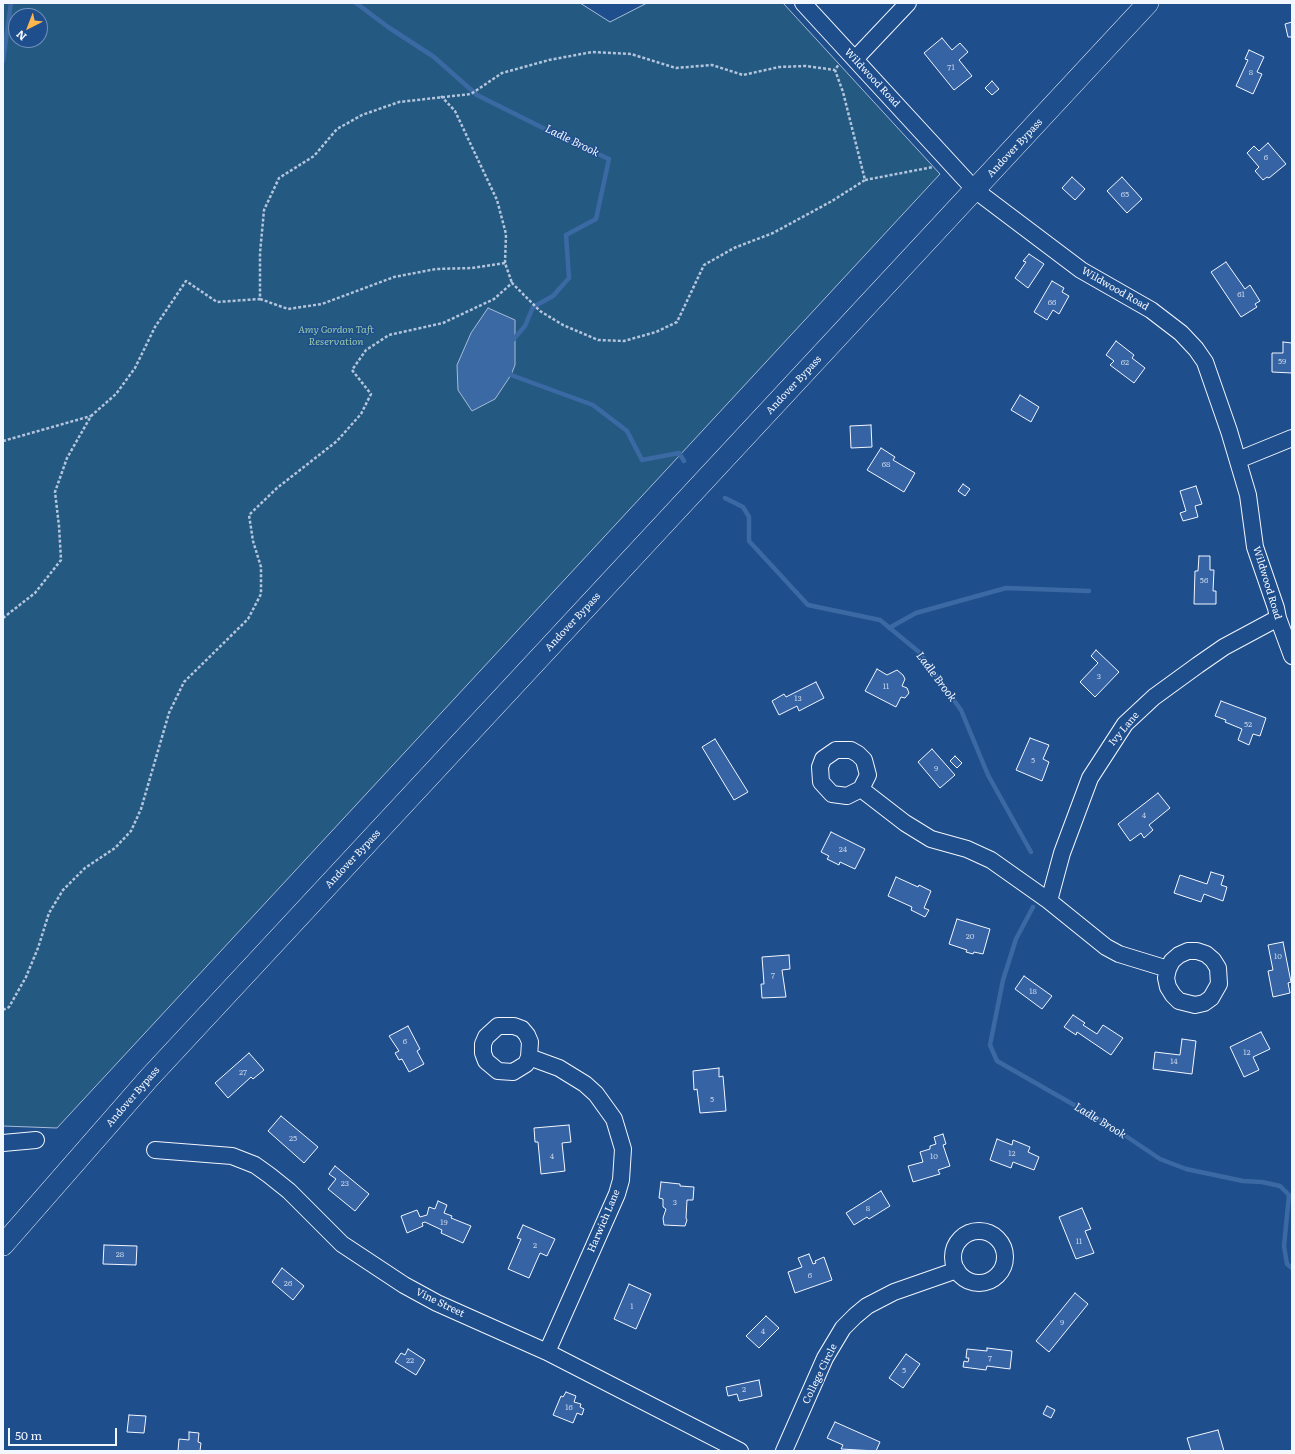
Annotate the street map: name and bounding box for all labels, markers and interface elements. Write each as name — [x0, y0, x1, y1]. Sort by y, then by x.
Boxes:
north arrow — [8, 8, 48, 48]
text: N — [12, 27, 29, 45]
street label: Wildwood Road — [842, 46, 902, 110]
house number: 71 — [947, 63, 955, 73]
house number: 8 — [1249, 68, 1253, 78]
street label: Andover Bypass — [985, 116, 1045, 180]
water label: Ladle Brook — [543, 122, 601, 160]
house number: 6 — [1264, 153, 1268, 163]
house number: 65 — [1121, 190, 1129, 200]
street label: Wildwood Road — [1079, 265, 1151, 313]
house number: 61 — [1237, 290, 1245, 300]
house number: 66 — [1048, 298, 1056, 308]
park label: Amy Gordon Taft Reservation — [298, 324, 374, 348]
street label: Andover Bypass — [764, 353, 824, 417]
house number: 59 — [1278, 357, 1286, 367]
house number: 62 — [1121, 358, 1129, 368]
house number: 68 — [882, 460, 890, 470]
street label: Wildwood Road — [1250, 545, 1284, 621]
house number: 56 — [1200, 576, 1208, 586]
street label: Andover Bypass — [543, 590, 603, 654]
water label: Ladle Brook — [913, 650, 959, 704]
house number: 3 — [1097, 672, 1101, 682]
house number: 11 — [883, 682, 889, 692]
house number: 13 — [794, 694, 802, 704]
street label: Ivy Lane — [1106, 710, 1142, 748]
house number: 52 — [1244, 720, 1252, 730]
house number: 5 — [1031, 756, 1035, 766]
house number: 9 — [934, 764, 938, 774]
house number: 4 — [1142, 811, 1146, 821]
street label: Andover Bypass — [323, 827, 383, 891]
house number: 24 — [839, 845, 847, 855]
house number: 20 — [966, 932, 974, 942]
house number: 10 — [1274, 952, 1282, 962]
house number: 7 — [771, 971, 775, 981]
house number: 18 — [1029, 987, 1037, 997]
house number: 6 — [403, 1037, 407, 1047]
house number: 12 — [1243, 1048, 1251, 1058]
house number: 14 — [1170, 1057, 1178, 1067]
street label: Andover Bypass — [104, 1065, 162, 1129]
house number: 27 — [239, 1068, 247, 1078]
house number: 5 — [710, 1095, 714, 1105]
water label: Ladle Brook — [1072, 1100, 1128, 1142]
house number: 25 — [289, 1134, 297, 1144]
house number: 12 — [1008, 1149, 1016, 1159]
house number: 4 — [550, 1152, 554, 1162]
house number: 10 — [930, 1152, 938, 1162]
house number: 23 — [341, 1179, 349, 1189]
street label: Harwich Lane — [585, 1188, 623, 1254]
house number: 3 — [673, 1198, 677, 1208]
house number: 8 — [866, 1204, 870, 1214]
house number: 19 — [440, 1218, 448, 1228]
house number: 11 — [1076, 1237, 1082, 1247]
house number: 2 — [533, 1241, 537, 1251]
house number: 28 — [116, 1250, 124, 1260]
house number: 6 — [808, 1271, 812, 1281]
house number: 26 — [284, 1279, 292, 1289]
street label: Vine Street — [414, 1286, 466, 1320]
house number: 1 — [630, 1302, 634, 1312]
house number: 9 — [1060, 1318, 1064, 1328]
house number: 4 — [761, 1327, 765, 1337]
street label: College Circle — [800, 1342, 840, 1406]
house number: 7 — [988, 1354, 992, 1364]
house number: 22 — [406, 1356, 414, 1366]
house number: 5 — [902, 1366, 906, 1376]
house number: 2 — [742, 1385, 746, 1395]
house number: 16 — [565, 1403, 573, 1413]
scale bar — [10, 1420, 119, 1446]
text: 50 m — [15, 1426, 42, 1444]

